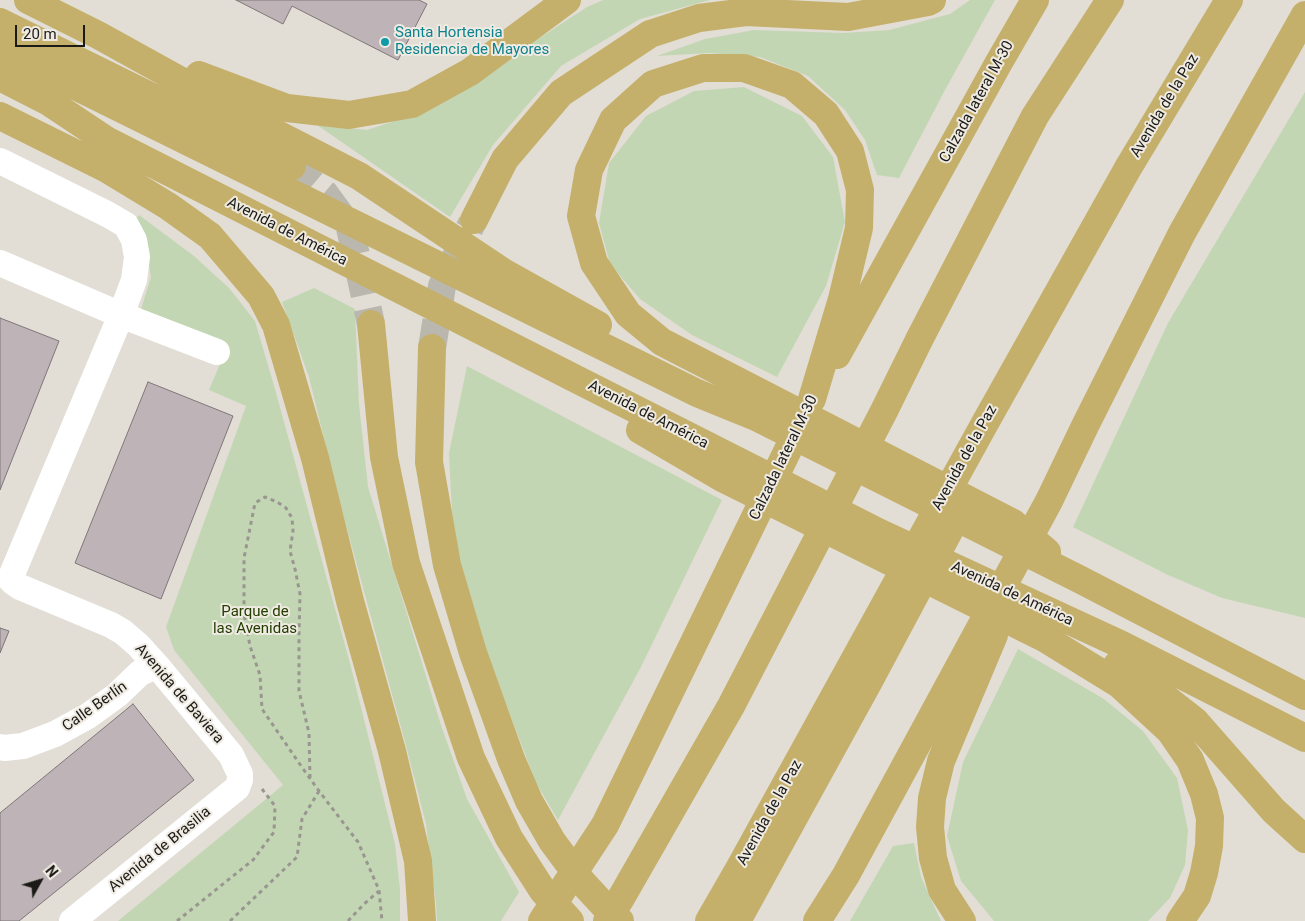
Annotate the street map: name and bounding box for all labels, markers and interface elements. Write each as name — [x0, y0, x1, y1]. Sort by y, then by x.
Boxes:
scale bar — [18, 15, 88, 47]
place label: Santa Hortensia Residencia de Mayores — [395, 24, 549, 59]
text: 20 m — [23, 25, 57, 43]
marker: Santa Hortensia Residencia de Mayores — [379, 36, 391, 48]
street label: Calzada lateral M-30 — [936, 38, 1018, 166]
street label: Avenida de la Paz — [1127, 51, 1203, 161]
street label: Avenida de América — [224, 194, 350, 270]
street label: Avenida de América — [585, 377, 711, 453]
street label: Calzada lateral M-30 — [746, 393, 822, 523]
street label: Avenida de la Paz — [929, 402, 1001, 514]
street label: Avenida de América — [948, 558, 1076, 630]
park label: Parque de las Avenidas — [213, 603, 297, 638]
street label: Avenida de Baviera — [131, 640, 227, 748]
street label: Calle Berlín — [59, 678, 131, 736]
street label: Avenida de la Paz — [734, 757, 806, 869]
street label: Avenida de Brasilia — [105, 803, 215, 897]
north arrow — [15, 856, 65, 906]
text: N — [42, 863, 61, 880]

